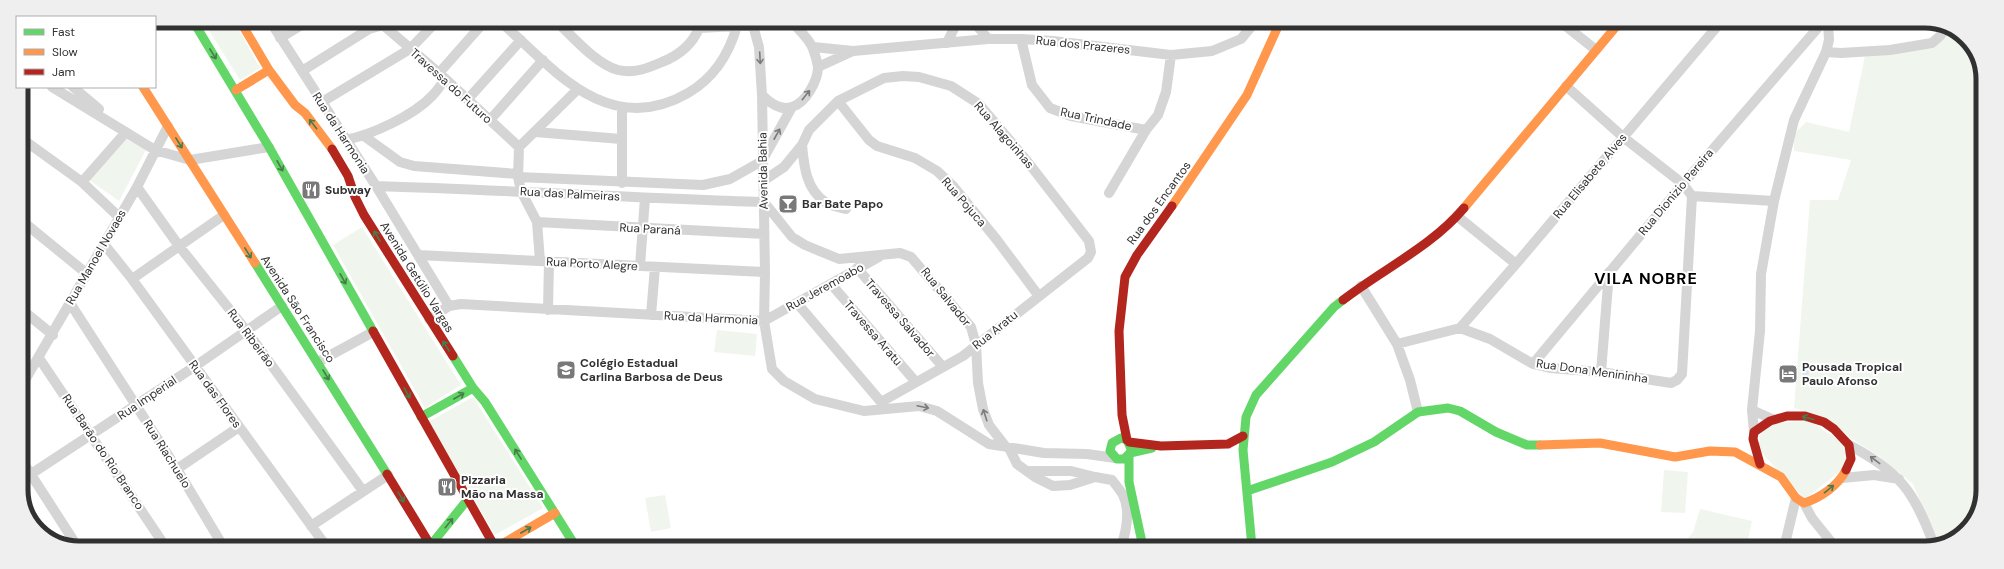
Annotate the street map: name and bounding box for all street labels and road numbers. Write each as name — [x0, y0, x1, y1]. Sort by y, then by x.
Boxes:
street label: Rua dos Prazeres — [1035, 32, 1131, 58]
street label: Travessa do Futuro — [406, 45, 496, 127]
street label: Rua da Harmonia — [309, 89, 373, 177]
street label: Rua Alagoinhas — [971, 98, 1037, 172]
street label: Rua Trindade — [1059, 104, 1133, 134]
street label: Rua Elisabete Alves — [1550, 130, 1630, 222]
street label: Avenida Bahia — [754, 132, 772, 210]
street label: Rua Dionizio Pereira — [1635, 145, 1717, 239]
street label: Rua dos Encantos — [1123, 158, 1195, 248]
street label: Rua Pojuca — [938, 174, 990, 230]
street label: Rua das Palmeiras — [520, 183, 620, 205]
street label: Rua Manoel Novaes — [62, 206, 130, 308]
street label: Avenida Getúlio Vargas — [376, 219, 458, 335]
street label: Rua Paraná — [619, 219, 681, 239]
street label: Avenida São Francisco — [257, 252, 339, 366]
street label: Rua Porto Alegre — [546, 254, 638, 274]
street label: Rua Jeremoabo — [783, 259, 867, 315]
street label: Rua Salvador — [917, 264, 975, 330]
street label: Travessa Salvador — [861, 275, 939, 361]
street label: Travessa Aratu — [840, 297, 906, 369]
street label: Rua Ribeirão — [224, 306, 278, 370]
street label: Rua Aratu — [969, 307, 1021, 353]
street label: Rua da Harmonia — [664, 308, 758, 328]
street label: Rua Dona Menininha — [1535, 355, 1649, 387]
street label: Rua das Flores — [185, 357, 245, 431]
street label: Rua Imperial — [114, 372, 180, 424]
street label: Rua Barão do Rio Branco — [58, 391, 148, 513]
street label: Rua Riachuelo — [140, 417, 194, 491]

